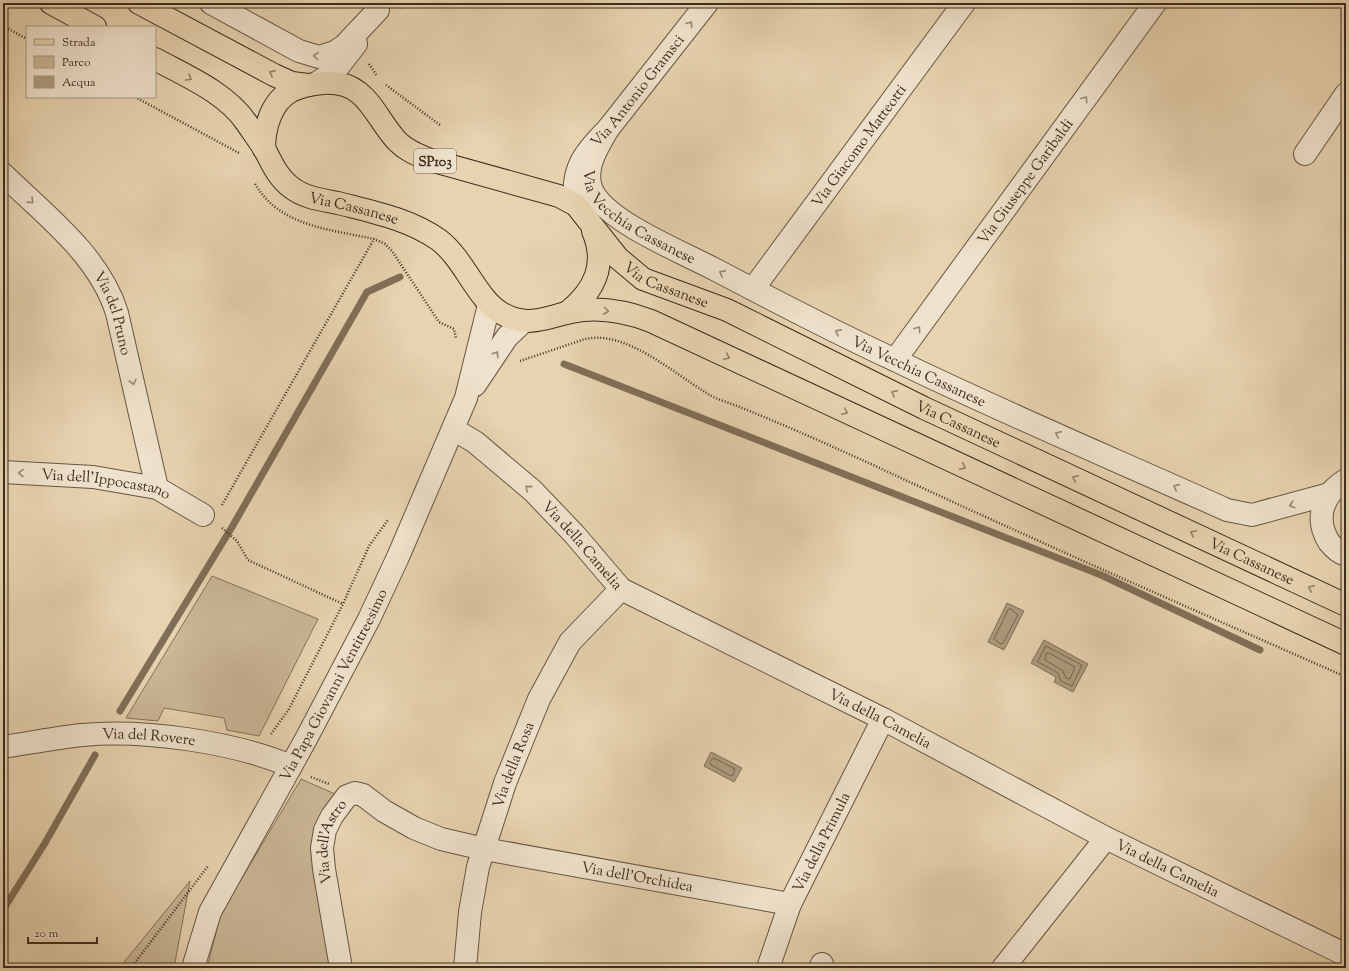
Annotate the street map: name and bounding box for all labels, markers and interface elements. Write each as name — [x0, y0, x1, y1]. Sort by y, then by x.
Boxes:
one-way arrow — [686, 22, 693, 29]
legend — [26, 26, 156, 98]
street label: Via Antonio Gramsci — [587, 31, 690, 152]
text: Strada — [62, 34, 96, 52]
one-way arrow — [313, 51, 319, 60]
text: Parco — [62, 54, 91, 72]
one-way arrow — [269, 70, 276, 78]
one-way arrow — [185, 73, 192, 80]
text: Acqua — [62, 74, 96, 92]
street label: Via Giacomo Matteotti — [807, 81, 912, 212]
one-way arrow — [1080, 97, 1087, 104]
street label: Via Giuseppe Garibaldi — [973, 115, 1079, 249]
road number: SP103 — [414, 149, 456, 173]
street label: Via Vecchia Cassanese — [577, 169, 699, 270]
street label: Via Cassanese — [306, 188, 401, 231]
one-way arrow — [26, 196, 34, 204]
street label: Via Cassanese — [618, 258, 711, 314]
street label: Via del Pruno — [87, 268, 135, 358]
one-way arrow — [719, 270, 727, 278]
one-way arrow — [603, 306, 609, 315]
one-way arrow — [913, 326, 921, 333]
one-way arrow — [835, 329, 843, 337]
street label: Via Vecchia Cassanese — [848, 332, 989, 413]
one-way arrow — [491, 351, 498, 358]
one-way arrow — [723, 352, 731, 360]
one-way arrow — [128, 379, 136, 385]
one-way arrow — [891, 390, 898, 398]
street label: Via Cassanese — [911, 396, 1004, 454]
one-way arrow — [841, 407, 848, 415]
one-way arrow — [1054, 431, 1062, 439]
one-way arrow — [958, 462, 966, 470]
street label: Via dell'Ippocastano — [41, 465, 174, 506]
one-way arrow — [18, 468, 24, 477]
one-way arrow — [1072, 475, 1079, 483]
one-way arrow — [1173, 484, 1181, 492]
one-way arrow — [526, 485, 533, 492]
street label: Via della Camelia — [536, 497, 627, 595]
one-way arrow — [1288, 500, 1295, 509]
one-way arrow — [1190, 530, 1197, 538]
street label: Via Cassanese — [1205, 533, 1297, 591]
one-way arrow — [1307, 585, 1315, 593]
street label: Via Papa Giovanni Ventitreesimo — [276, 586, 394, 786]
street label: Via della Camelia — [825, 685, 935, 755]
street label: Via della Rosa — [489, 719, 541, 811]
street label: Via del Rovere — [102, 724, 197, 752]
street label: Via della Primula — [788, 789, 856, 896]
street label: Via dell'Astro — [313, 796, 353, 885]
street label: Via della Camelia — [1112, 835, 1222, 904]
street label: Via dell'Orchidea — [579, 858, 695, 898]
scale bar — [28, 919, 97, 945]
text: 20 m — [34, 925, 59, 943]

